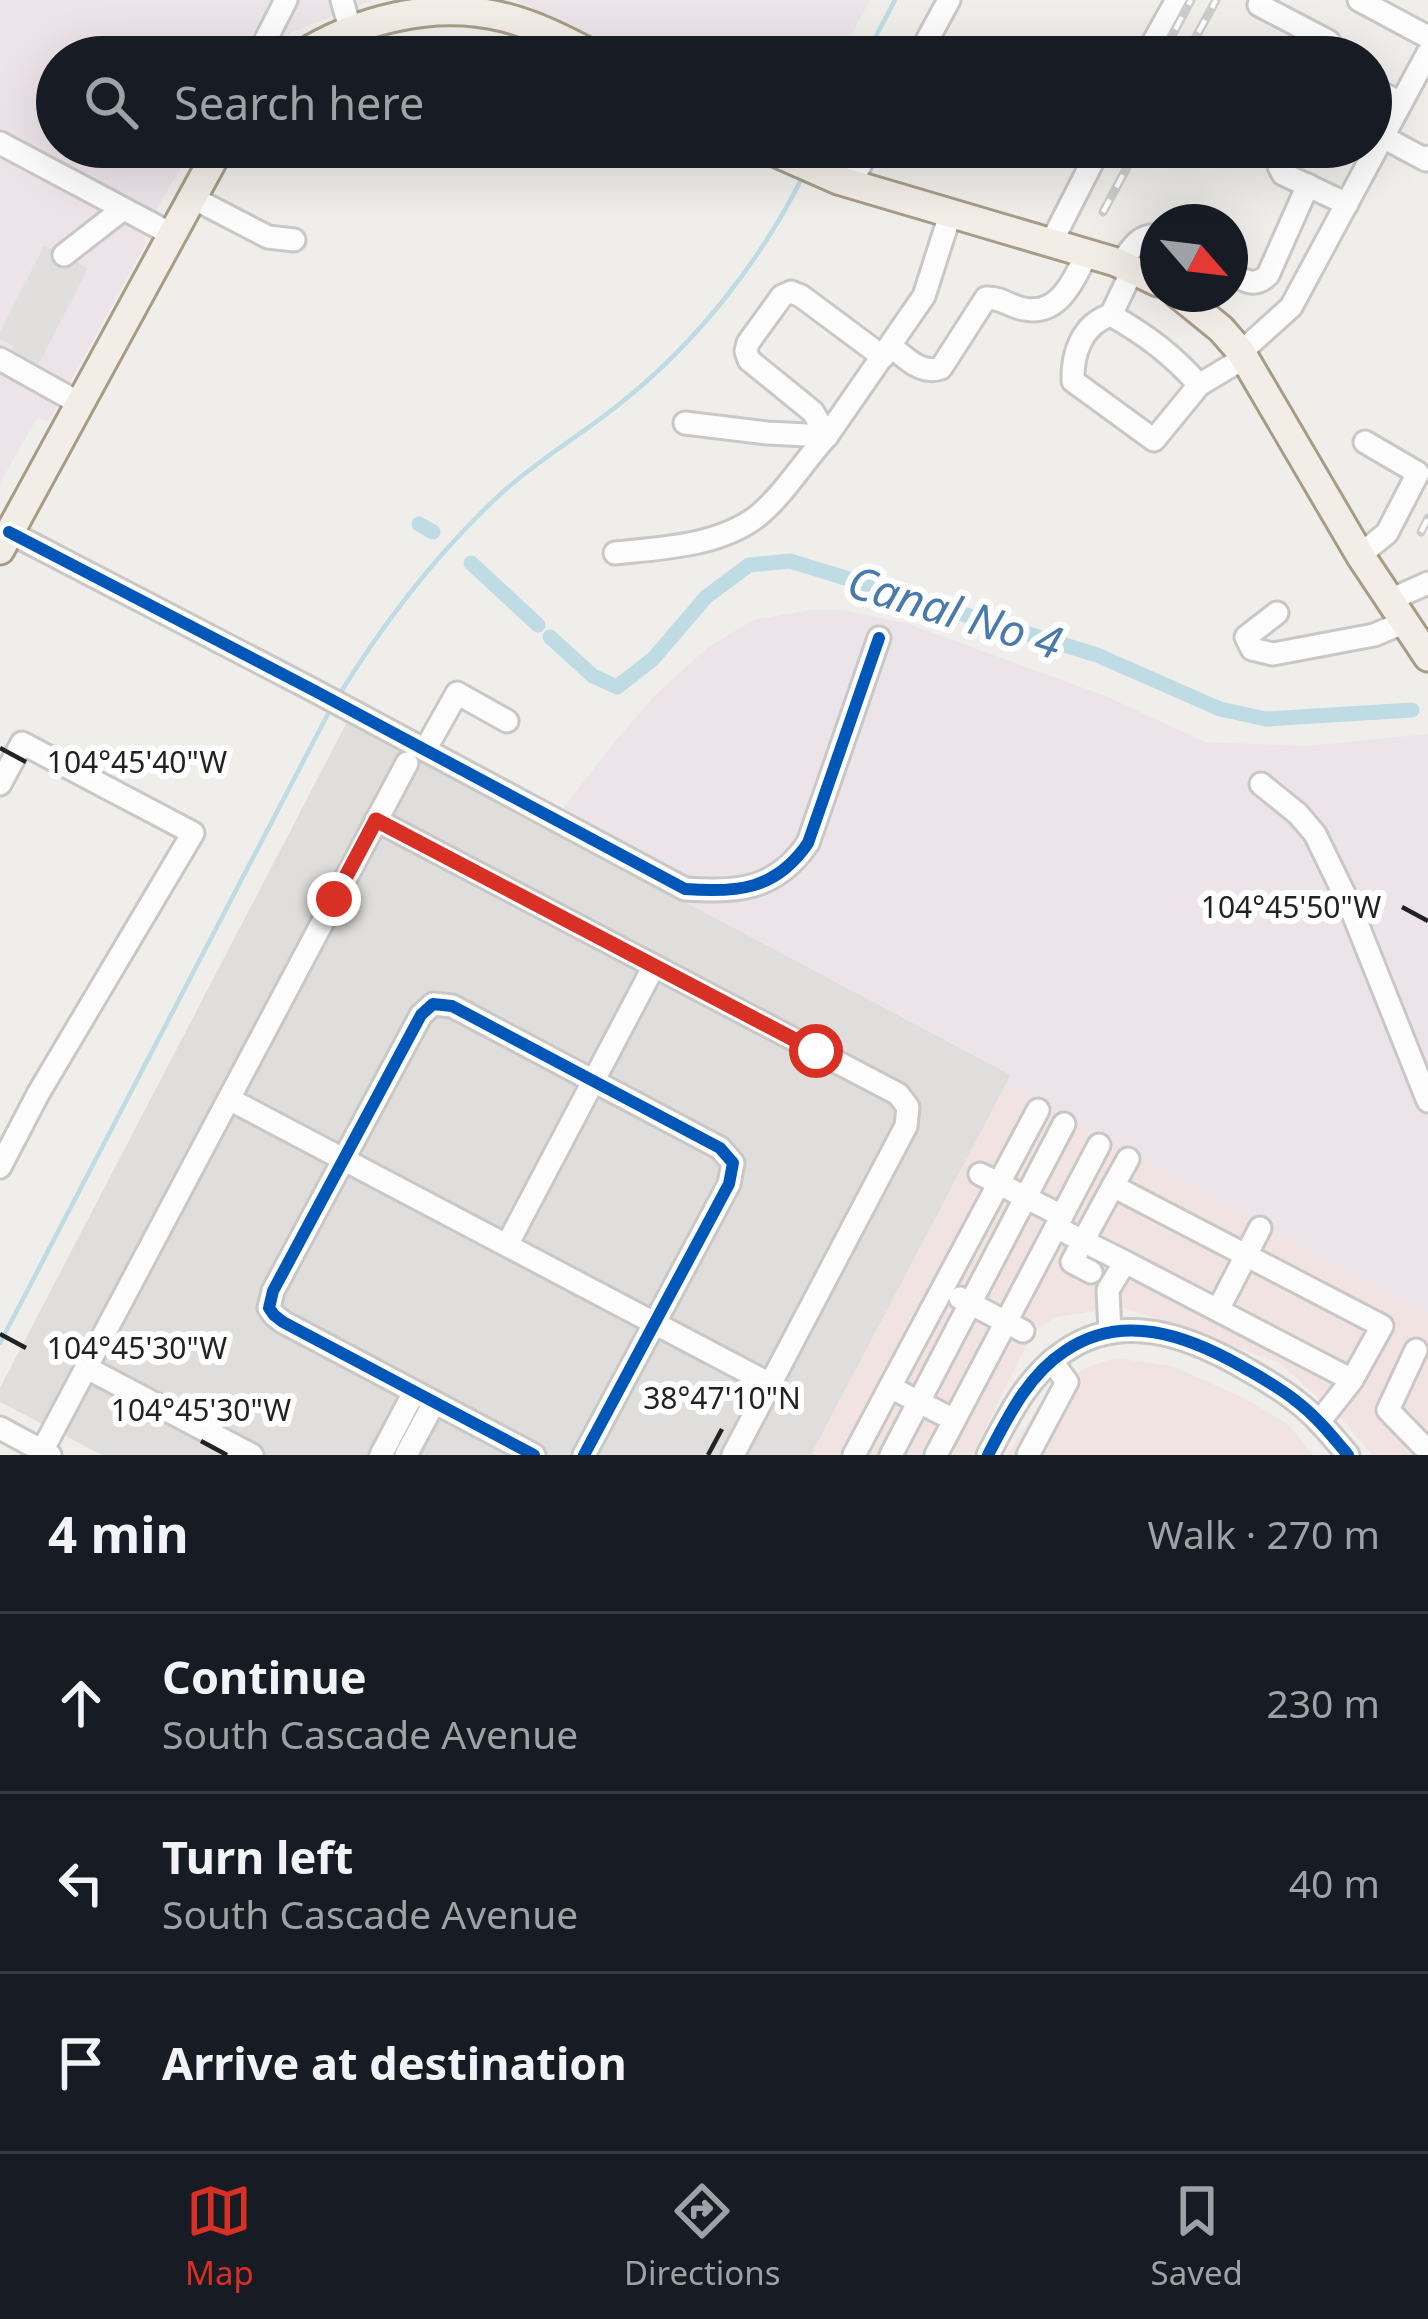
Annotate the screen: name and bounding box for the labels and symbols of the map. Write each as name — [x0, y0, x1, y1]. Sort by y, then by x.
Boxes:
north arrow — [1140, 204, 1248, 312]
water label: Canal No 4 — [841, 550, 1070, 672]
text: 104°45'40"W — [47, 741, 227, 782]
route end — [307, 872, 361, 926]
text: 104°45'50"W — [1201, 886, 1381, 927]
route start — [789, 1024, 843, 1078]
text: 104°45'30"W — [47, 1327, 227, 1368]
text: 38°47'10"N — [643, 1377, 801, 1418]
text: 104°45'30"W — [111, 1389, 291, 1430]

